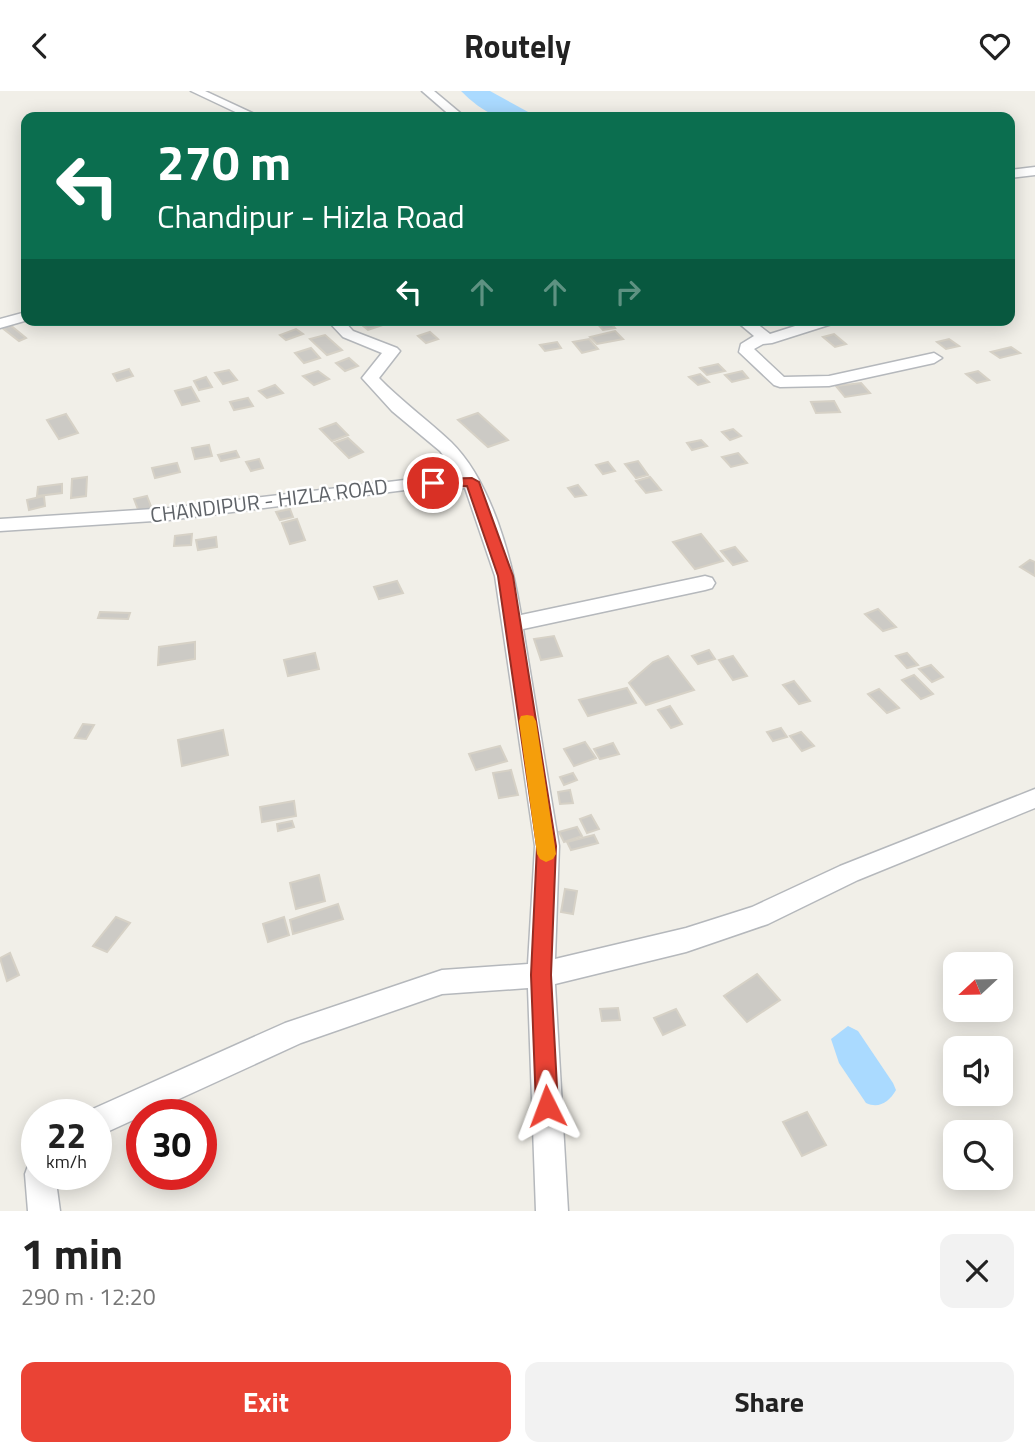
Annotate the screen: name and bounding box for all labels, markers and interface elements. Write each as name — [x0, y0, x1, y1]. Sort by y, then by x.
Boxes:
text: Routely — [464, 22, 571, 70]
icon: back — [21, 27, 59, 65]
icon: heart — [976, 27, 1014, 65]
text: 270 m — [157, 124, 291, 199]
icon: left — [42, 140, 133, 231]
text: Chandipur - Hizla Road — [157, 192, 465, 240]
icon: left — [390, 273, 428, 311]
icon: ahead — [463, 273, 501, 311]
icon: ahead — [536, 273, 574, 311]
icon: right — [609, 273, 647, 311]
pin — [403, 453, 463, 513]
icon: arrive — [414, 464, 452, 502]
street label: CHANDIPUR - HIZLA ROAD — [148, 470, 389, 530]
north arrow — [943, 952, 1013, 1022]
map controls — [943, 952, 1013, 1190]
button: sound — [943, 1036, 1013, 1106]
position arrow — [510, 1069, 584, 1143]
speed limit sign: 30 — [126, 1099, 217, 1190]
text: 22 — [47, 1108, 86, 1162]
button: search — [943, 1120, 1013, 1190]
text: km/h — [46, 1148, 87, 1175]
text: 1 min — [21, 1221, 123, 1285]
button: close — [940, 1234, 1014, 1308]
text: 290 m · 12:20 — [21, 1279, 156, 1314]
button: Exit — [21, 1362, 511, 1442]
button: Share — [525, 1362, 1014, 1442]

